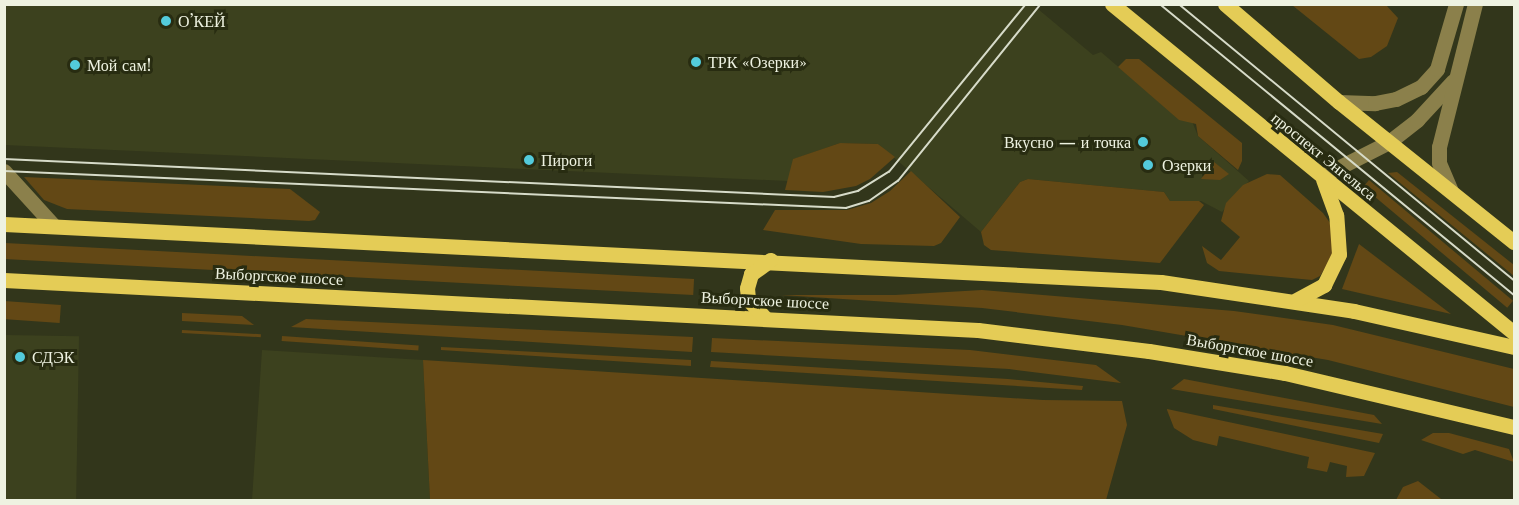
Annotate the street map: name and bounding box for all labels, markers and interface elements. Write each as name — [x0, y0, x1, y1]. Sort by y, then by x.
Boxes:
place label: О’КЕЙ — [178, 11, 226, 31]
marker: О’КЕЙ — [159, 14, 173, 28]
place label: ТРК «Озерки» — [708, 52, 807, 72]
place label: Мой сам! — [87, 55, 151, 75]
marker: ТРК «Озерки» — [689, 55, 703, 69]
marker: Мой сам! — [68, 58, 82, 72]
street label: проспект Энгельса — [1268, 108, 1380, 204]
place label: Вкусно — и точка — [1004, 132, 1131, 152]
marker: Вкусно — и точка — [1136, 135, 1150, 149]
place label: Пироги — [541, 150, 592, 170]
marker: Пироги — [522, 153, 536, 167]
place label: Озерки — [1162, 155, 1211, 175]
marker: Озерки — [1139, 156, 1157, 174]
street label: Выборгское шоссе — [214, 263, 344, 289]
street label: Выборгское шоссе — [700, 287, 830, 313]
street label: Выборгское шоссе — [1185, 329, 1315, 371]
place label: СДЭК — [32, 347, 74, 367]
marker: СДЭК — [13, 350, 27, 364]

